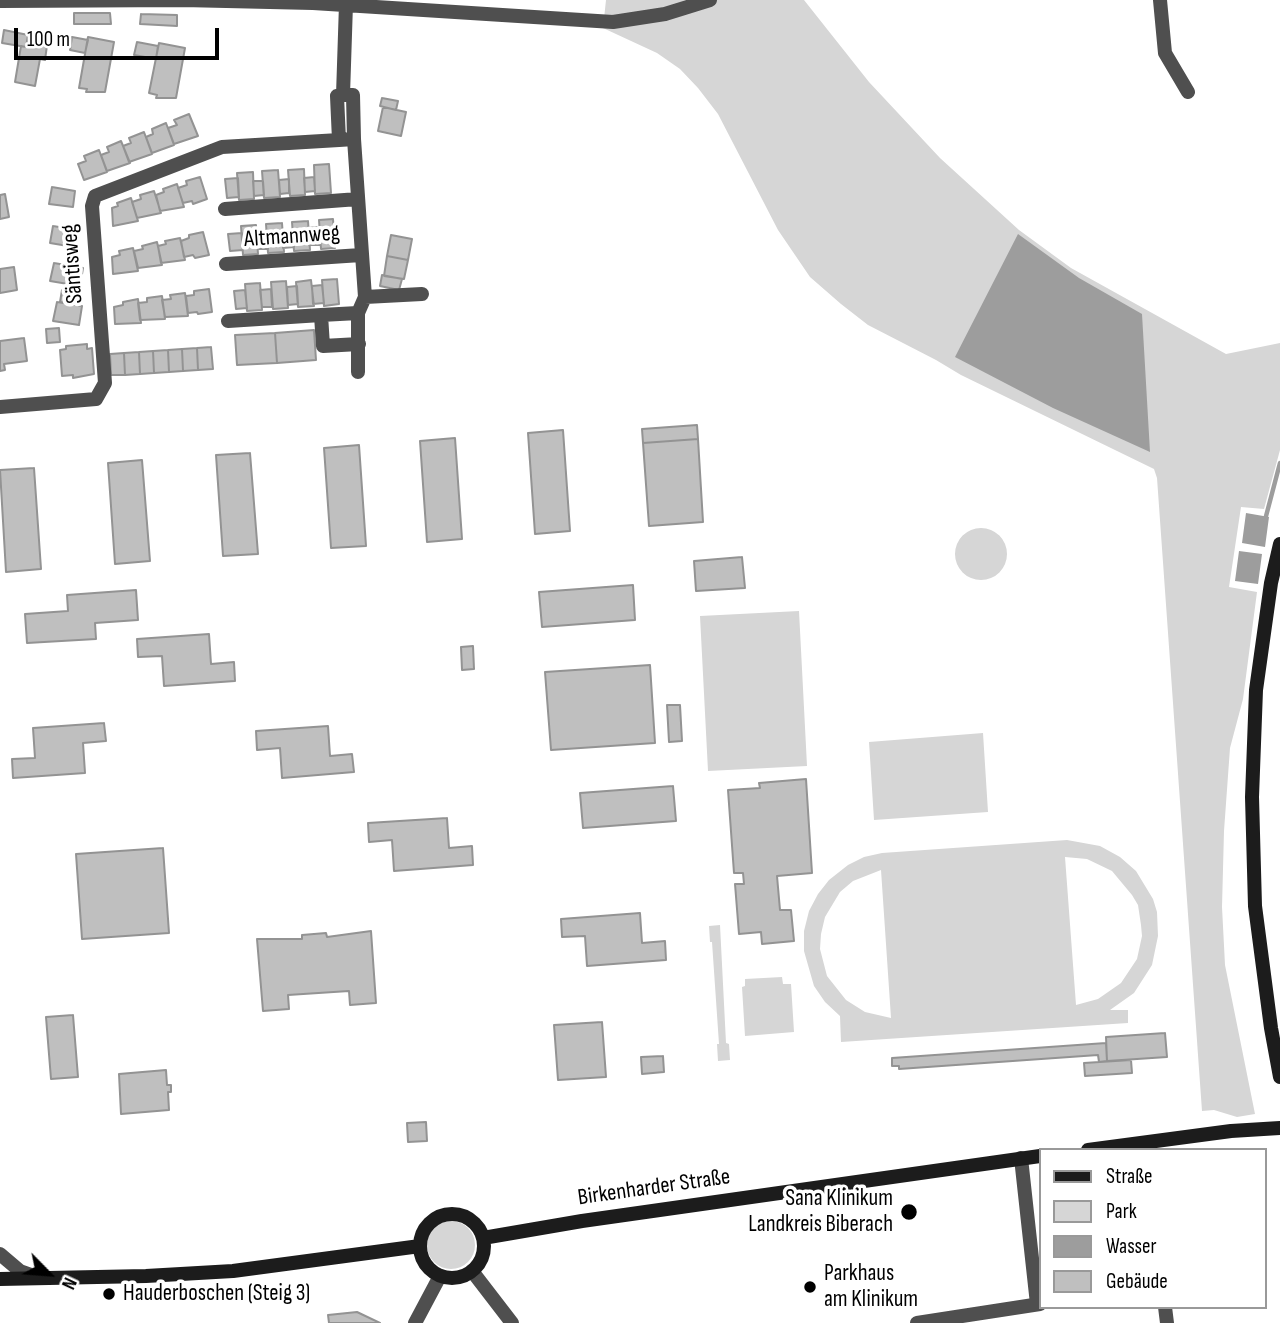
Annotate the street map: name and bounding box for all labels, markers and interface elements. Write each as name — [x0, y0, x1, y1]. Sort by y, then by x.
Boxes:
scale bar — [18, 14, 222, 58]
text: 100 m — [27, 27, 70, 52]
street label: Altmannweg — [243, 220, 341, 254]
street label: Säntisweg — [56, 223, 90, 305]
legend — [1038, 1148, 1266, 1309]
street label: Birkenharder Straße — [576, 1164, 732, 1212]
text: Straße — [1106, 1164, 1152, 1189]
place label: Sana Klinikum Landkreis Biberach — [748, 1185, 893, 1239]
text: Park — [1106, 1199, 1137, 1224]
marker: Sana Klinikum Landkreis Biberach — [899, 1202, 919, 1222]
text: Wasser — [1106, 1234, 1157, 1259]
north arrow — [14, 1239, 84, 1309]
place label: Parkhaus am Klinikum — [824, 1260, 918, 1314]
text: Gebäude — [1106, 1269, 1168, 1294]
text: N — [56, 1274, 81, 1293]
marker: Parkhaus am Klinikum — [802, 1279, 818, 1295]
place label: Hauderboschen (Steig 3) — [123, 1280, 310, 1308]
marker: Hauderboschen (Steig 3) — [101, 1286, 117, 1302]

